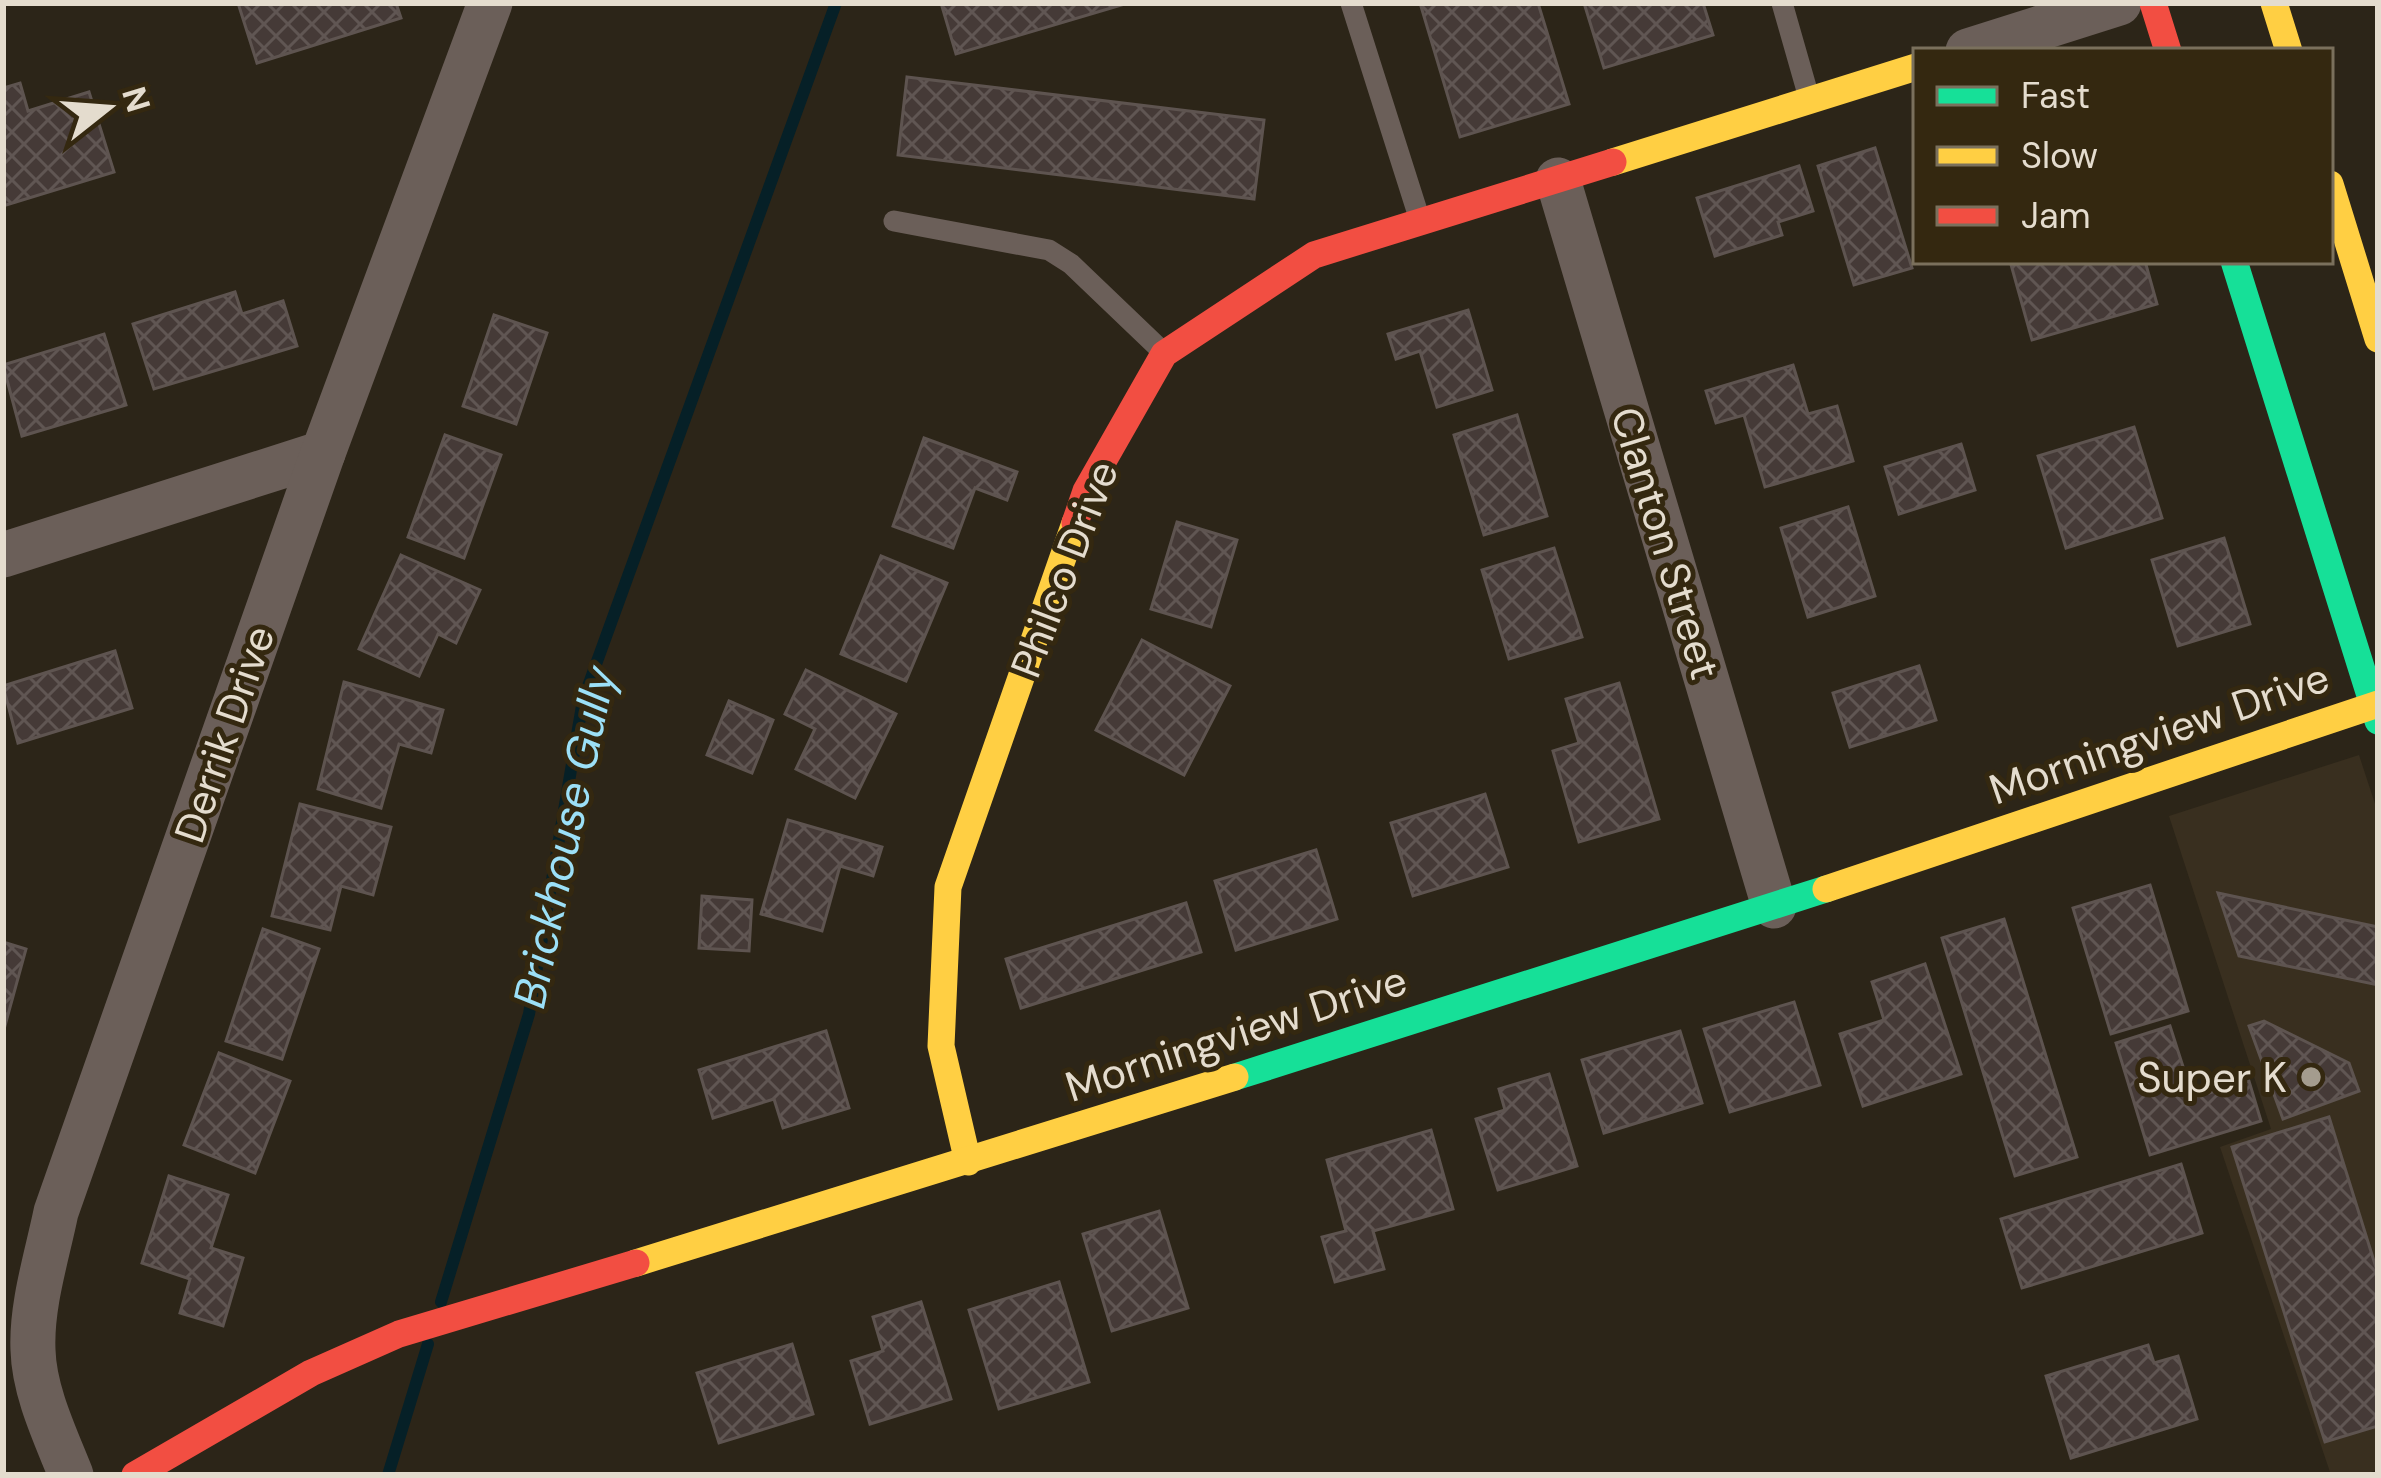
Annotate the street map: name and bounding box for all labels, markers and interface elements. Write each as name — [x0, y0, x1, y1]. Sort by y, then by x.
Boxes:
north arrow — [48, 48, 168, 168]
legend — [1913, 48, 2333, 264]
text: Fast — [2021, 72, 2090, 119]
text: N — [112, 82, 160, 117]
text: Slow — [2021, 132, 2098, 179]
text: Jam — [2021, 192, 2091, 239]
street label: Clanton Street — [1598, 400, 1733, 686]
street label: Philco Drive — [998, 453, 1131, 685]
street label: Derrik Drive — [162, 618, 287, 850]
street label: Morningview Drive — [1982, 650, 2336, 817]
water label: Brickhouse Gully — [499, 659, 630, 1013]
street label: Morningview Drive — [1059, 952, 1414, 1115]
place label: Super K — [2137, 1050, 2287, 1105]
marker: Super K — [2298, 1064, 2324, 1090]

